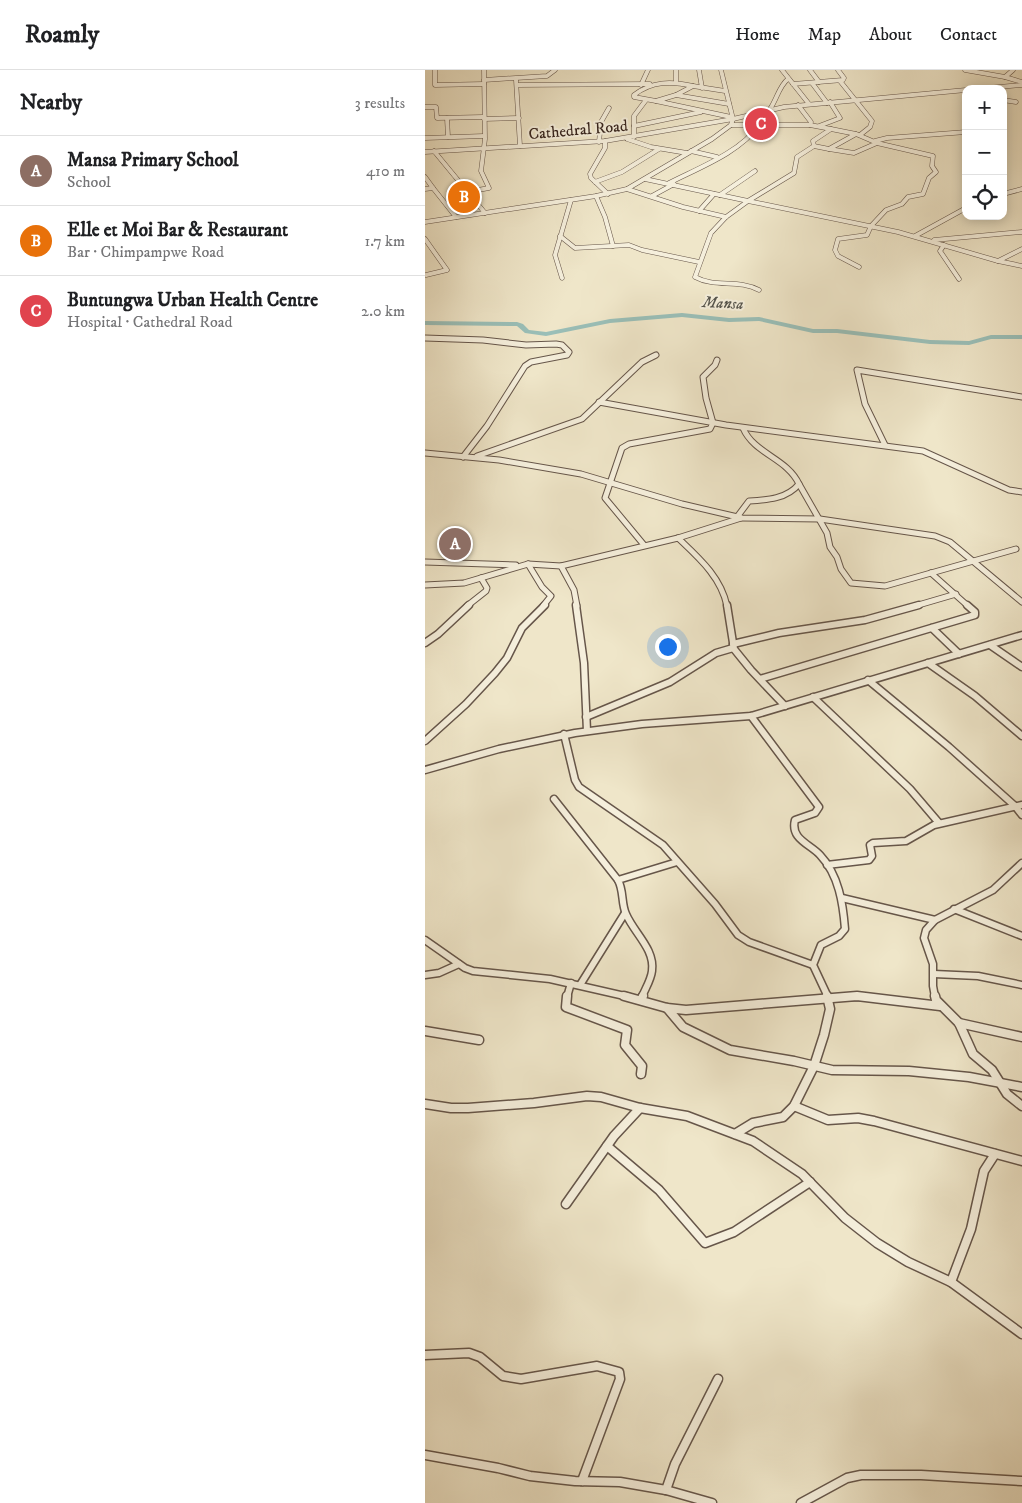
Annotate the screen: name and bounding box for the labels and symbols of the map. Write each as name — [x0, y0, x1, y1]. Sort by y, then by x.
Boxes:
pin: C — [745, 105, 777, 143]
street label: Cathedral Road — [528, 116, 629, 144]
pin: B — [448, 178, 480, 216]
water label: Mansa — [701, 292, 744, 314]
pin: A — [439, 525, 471, 563]
your location — [655, 634, 681, 660]

